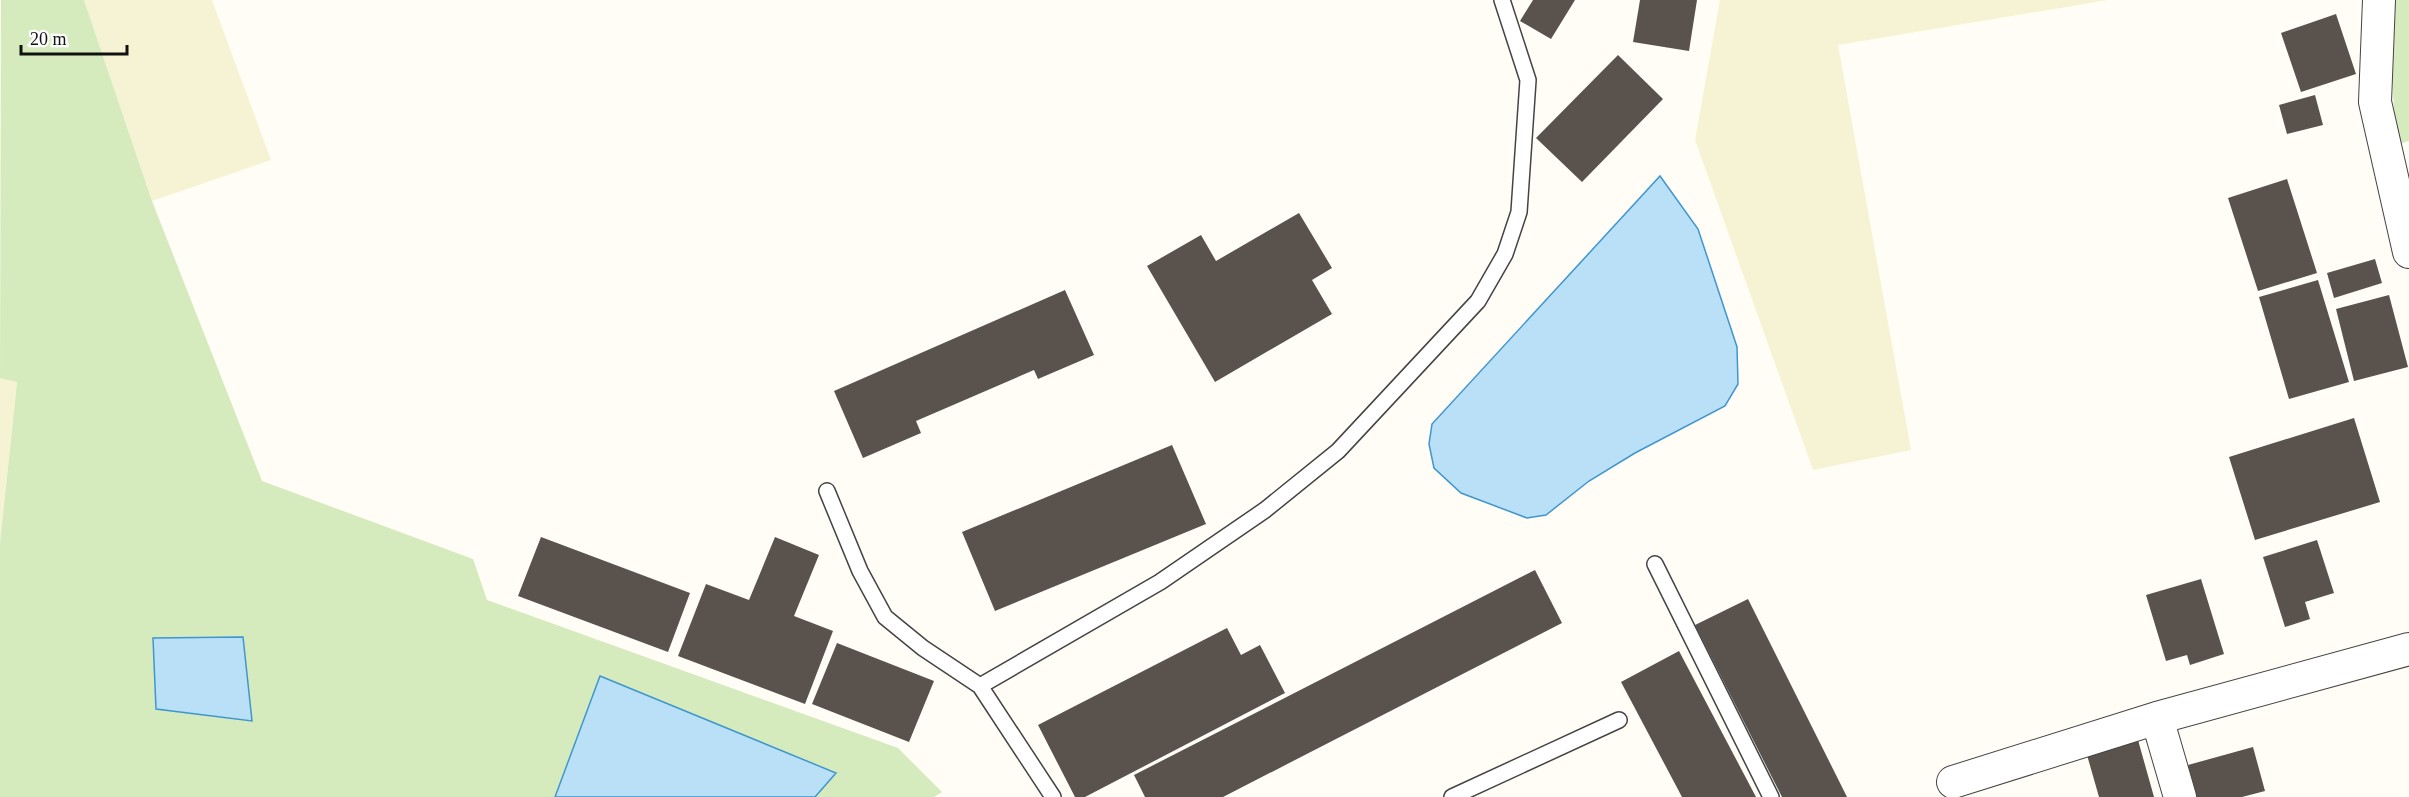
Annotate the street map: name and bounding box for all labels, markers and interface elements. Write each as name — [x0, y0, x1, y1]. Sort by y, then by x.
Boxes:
scale bar — [21, 18, 128, 56]
text: 20 m — [30, 29, 67, 49]

